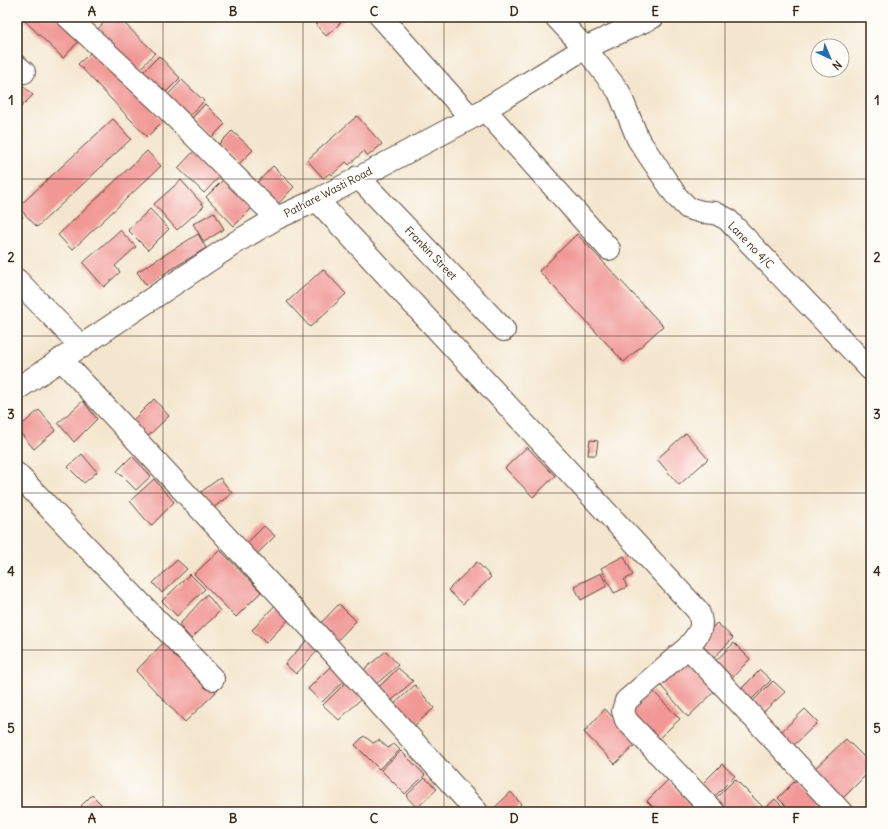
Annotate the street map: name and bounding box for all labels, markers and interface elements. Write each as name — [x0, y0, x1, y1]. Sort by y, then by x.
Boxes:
text: A — [88, 3, 97, 20]
text: B — [229, 3, 238, 20]
text: C — [370, 3, 379, 20]
text: D — [509, 3, 519, 20]
text: E — [651, 3, 659, 20]
text: F — [792, 3, 800, 20]
north arrow — [810, 38, 850, 78]
text: N — [829, 58, 845, 73]
text: 1 — [8, 92, 14, 109]
text: 1 — [874, 92, 880, 109]
street label: Pathare Wasti Road — [282, 163, 375, 220]
street label: Lane no 4/C — [725, 219, 777, 271]
street label: Frankin Street — [402, 223, 460, 283]
text: 2 — [7, 249, 15, 266]
text: 2 — [873, 249, 881, 266]
text: 3 — [7, 406, 15, 423]
text: 3 — [873, 406, 881, 423]
text: 4 — [7, 563, 15, 580]
text: 4 — [873, 563, 881, 580]
text: 5 — [7, 720, 15, 737]
text: 5 — [873, 720, 881, 737]
text: A — [88, 810, 97, 827]
text: B — [229, 810, 238, 827]
text: C — [370, 810, 379, 827]
text: D — [509, 810, 519, 827]
text: E — [651, 810, 659, 827]
text: F — [792, 810, 800, 827]

